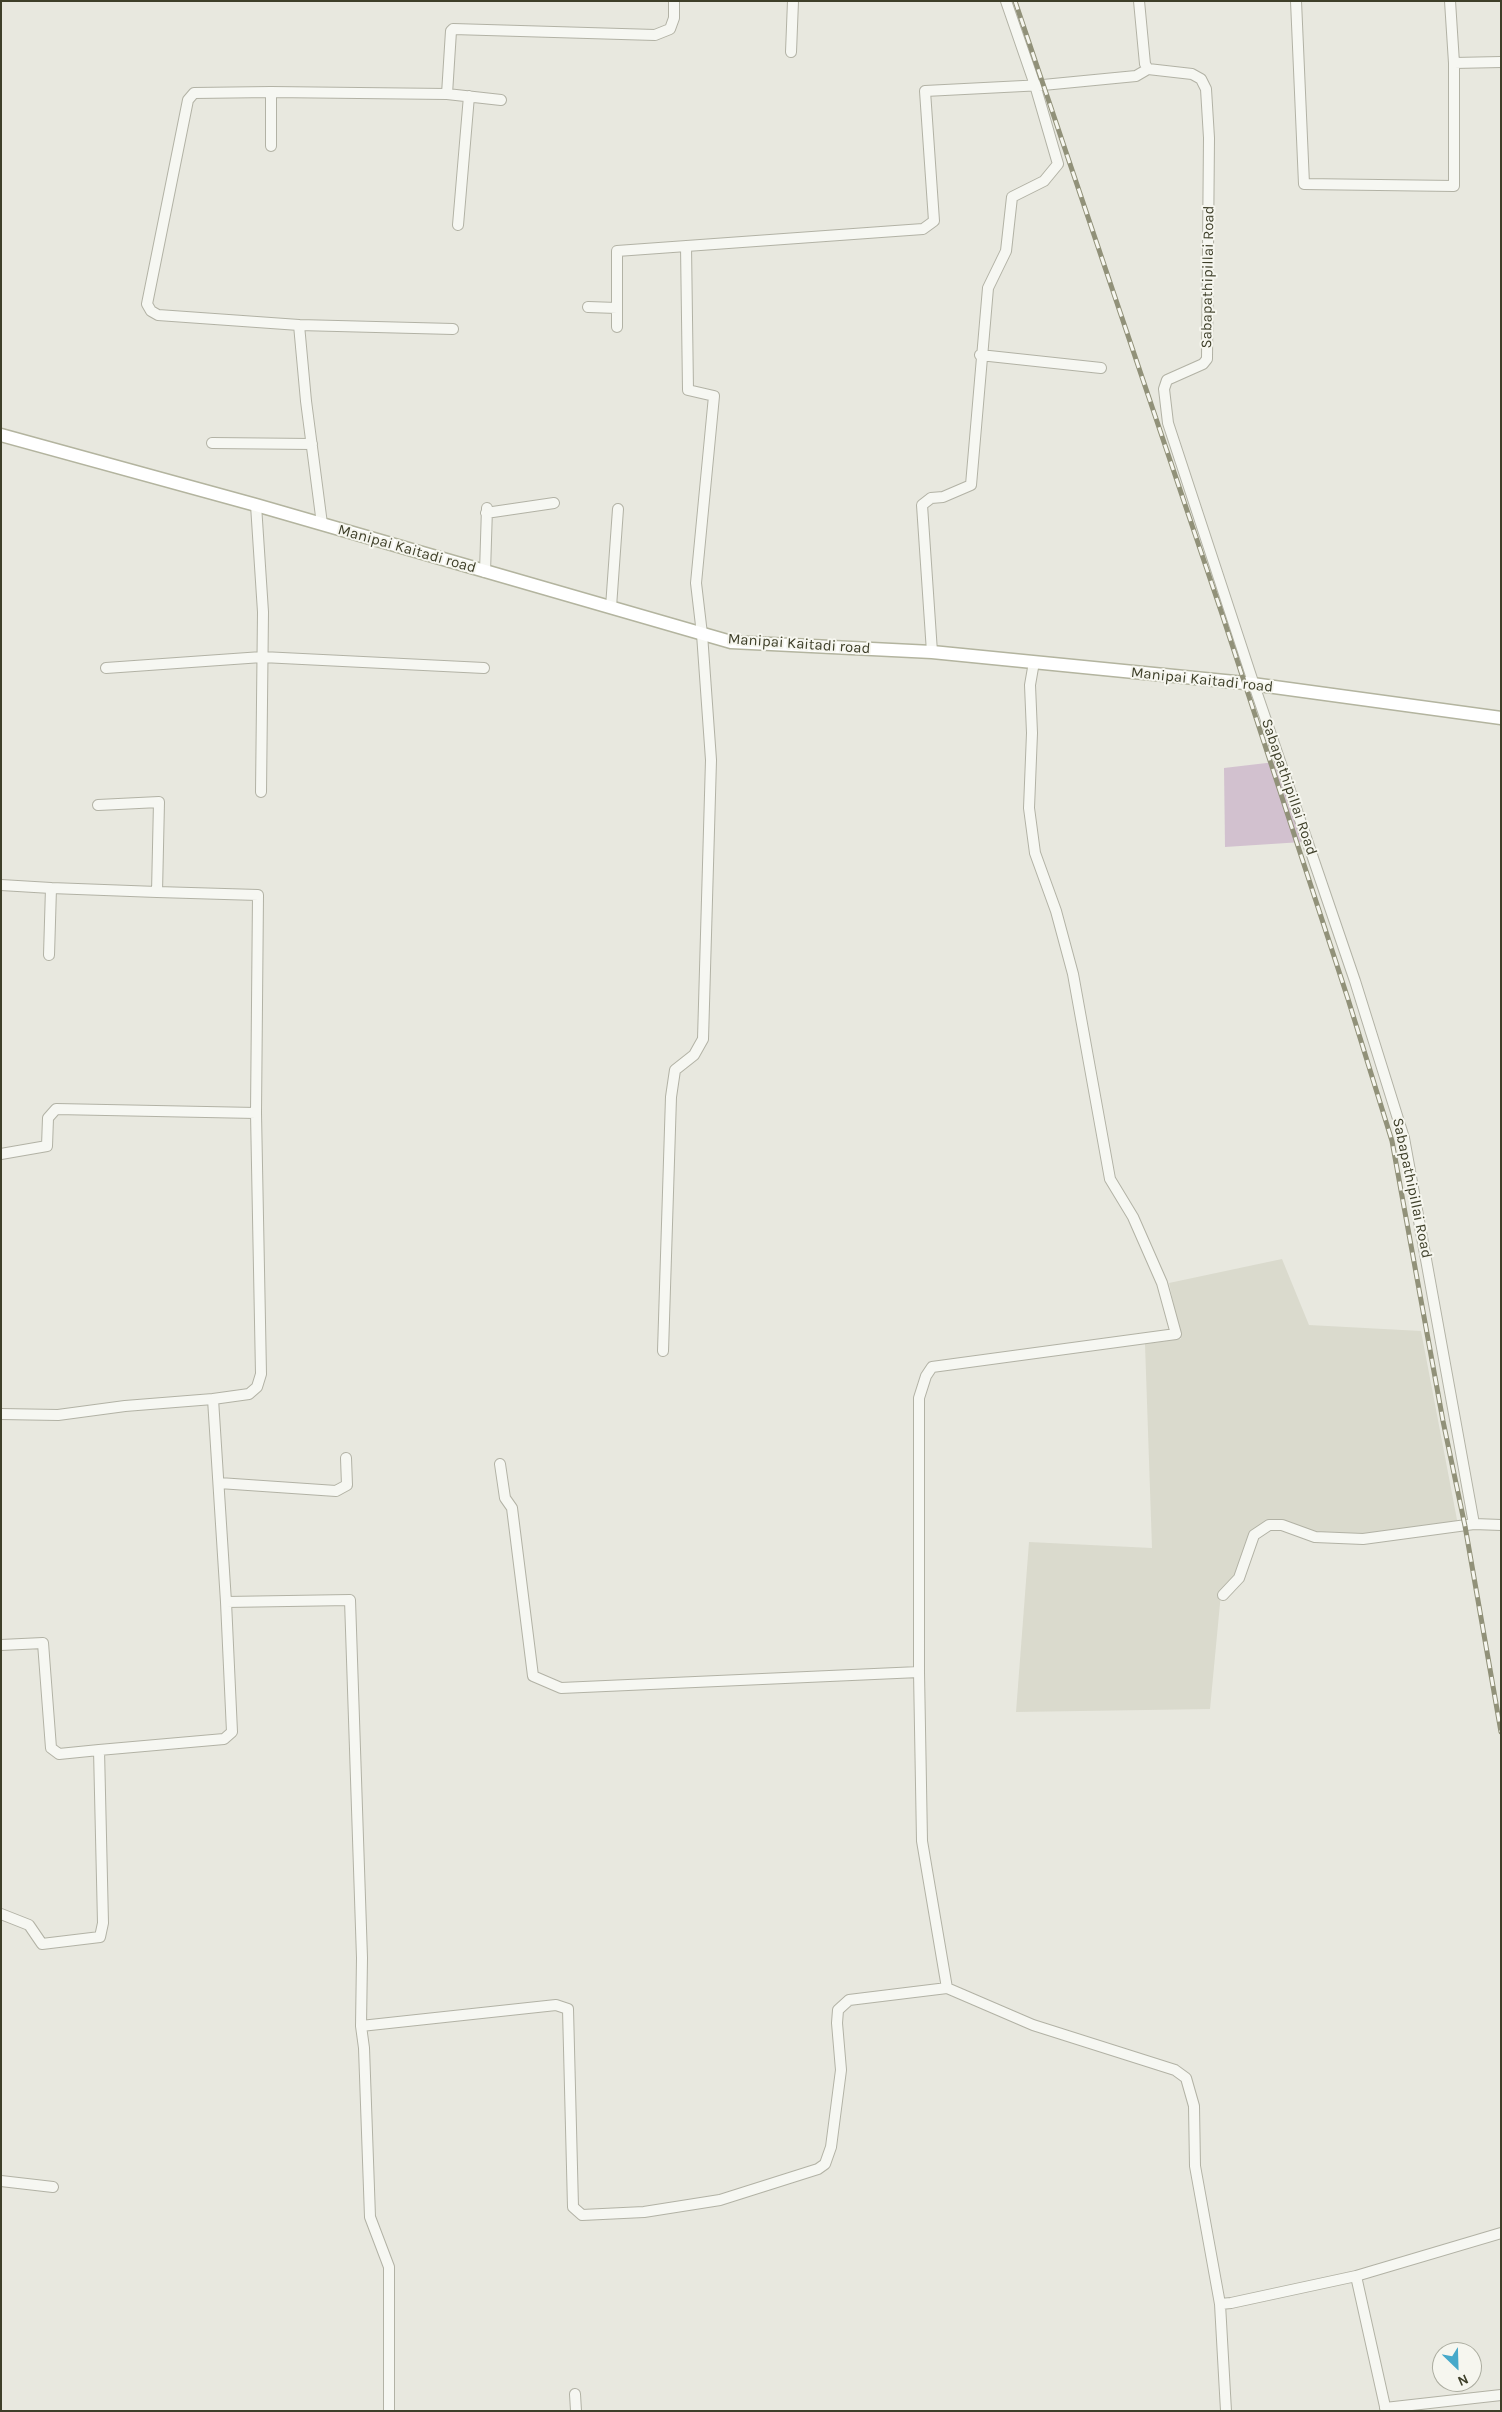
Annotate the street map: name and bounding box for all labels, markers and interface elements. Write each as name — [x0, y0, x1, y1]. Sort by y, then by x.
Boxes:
street label: Sabapathipillai Road — [1198, 205, 1218, 349]
street label: Manipai Kaitadi road — [336, 521, 478, 577]
street label: Manipai Kaitadi road — [727, 630, 871, 658]
street label: Manipai Kaitadi road — [1130, 664, 1274, 696]
street label: Sabapathipillai Road — [1257, 716, 1321, 858]
street label: Sabapathipillai Road — [1388, 1116, 1436, 1260]
north arrow — [1432, 2342, 1482, 2392]
text: N — [1455, 2370, 1471, 2390]

